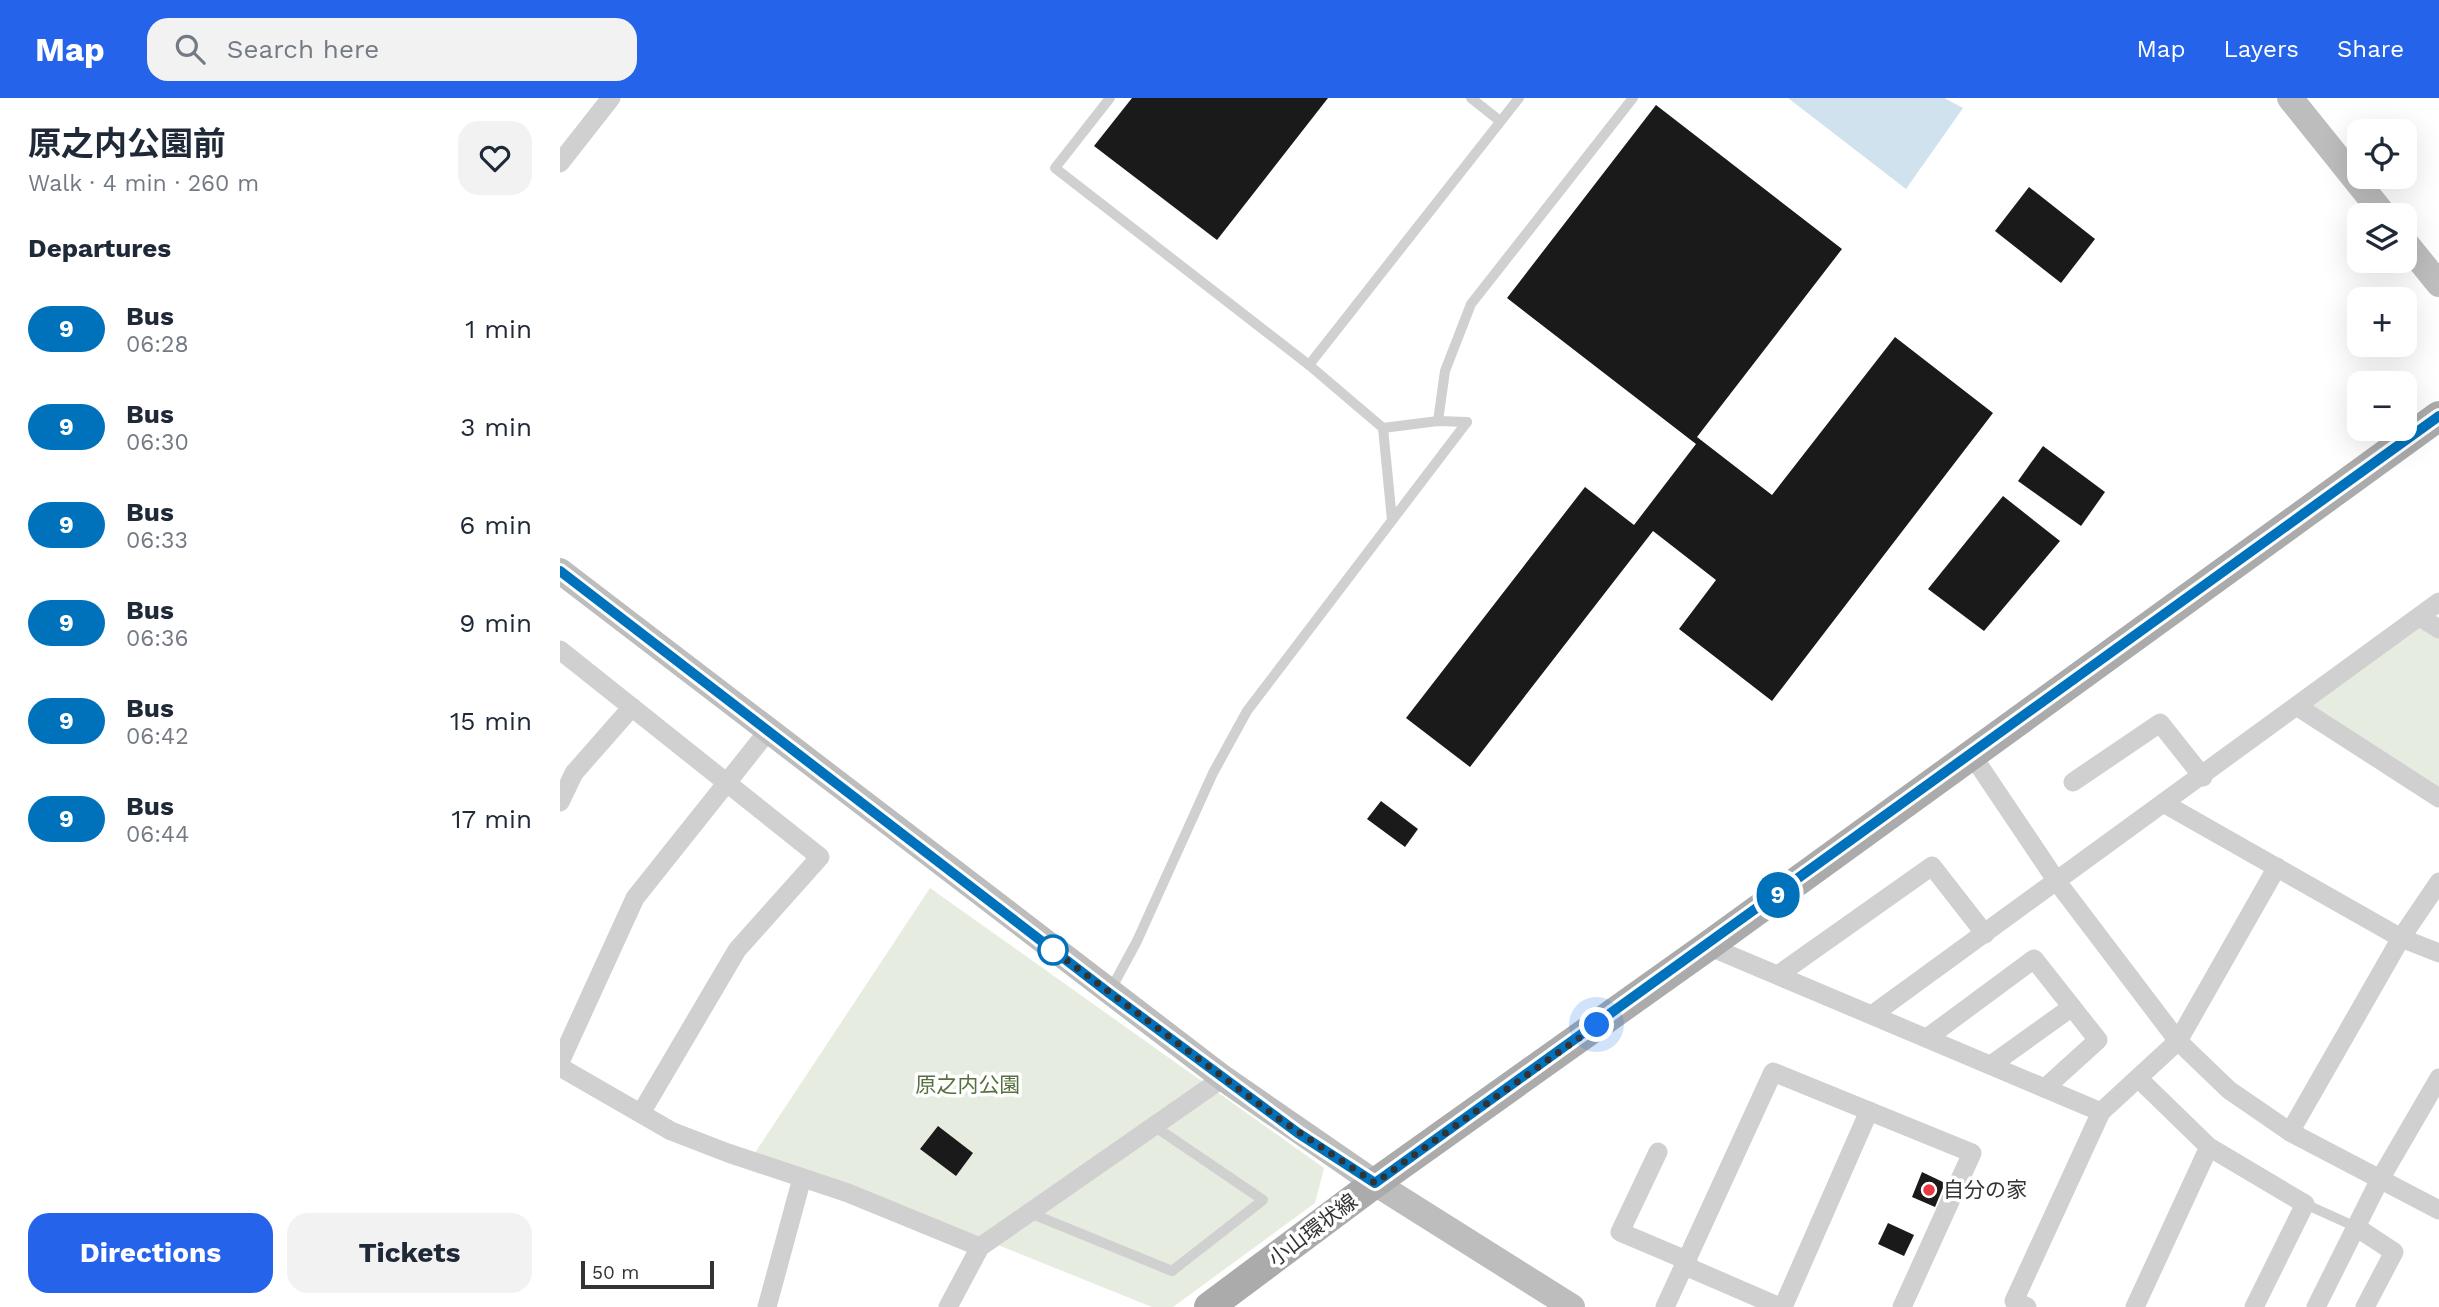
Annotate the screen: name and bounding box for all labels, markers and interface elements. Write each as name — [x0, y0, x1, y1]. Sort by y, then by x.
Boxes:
search box — [147, 18, 637, 81]
text: Map — [35, 30, 105, 69]
icon: search — [171, 30, 209, 68]
text: Search here — [227, 34, 379, 64]
text: Map — [2137, 35, 2185, 63]
text: Layers — [2223, 35, 2299, 63]
text: Share — [2337, 35, 2404, 63]
map controls — [2347, 119, 2417, 441]
button: locate — [2347, 119, 2417, 189]
button: heart — [458, 121, 532, 195]
text: 原之内公園前 — [28, 124, 226, 163]
text: Walk · 4 min · 260 m — [28, 170, 259, 197]
button: layers — [2347, 203, 2417, 273]
text: Departures — [28, 233, 171, 263]
button: + — [2347, 287, 2417, 357]
text: Bus — [126, 301, 174, 331]
text: 1 min — [465, 314, 532, 344]
text: 9 — [59, 315, 74, 343]
text: 06:28 — [126, 331, 189, 358]
button: − — [2347, 371, 2417, 441]
text: Bus — [126, 399, 174, 429]
text: 3 min — [460, 412, 532, 442]
text: 9 — [59, 413, 74, 441]
text: 06:30 — [126, 429, 189, 456]
text: Bus — [126, 497, 174, 527]
text: 6 min — [460, 510, 532, 540]
text: 9 — [59, 511, 74, 539]
text: 06:33 — [126, 527, 188, 554]
text: Bus — [126, 595, 174, 625]
text: 9 min — [459, 608, 532, 638]
text: 9 — [59, 609, 74, 637]
text: 06:36 — [126, 625, 189, 652]
text: Bus — [126, 693, 174, 723]
text: 15 min — [450, 706, 532, 736]
text: 9 — [59, 707, 74, 735]
text: 06:42 — [126, 723, 189, 750]
text: Bus — [126, 791, 174, 821]
text: 17 min — [451, 804, 532, 834]
text: 9 — [59, 805, 74, 833]
text: 06:44 — [126, 821, 189, 848]
line badge: 9 — [1755, 872, 1801, 918]
text: 9 — [1771, 881, 1785, 909]
unlabelled marker — [1038, 935, 1068, 965]
your location — [1579, 1007, 1614, 1042]
park label: 原之内公園 — [916, 1072, 1021, 1097]
place label: 自分の家 — [1943, 1177, 2027, 1202]
marker: 自分の家 — [1921, 1182, 1937, 1198]
street label: 小山環状線 — [1263, 1188, 1362, 1271]
button: Directions — [28, 1213, 273, 1293]
button: Tickets — [287, 1213, 532, 1293]
scale bar — [581, 1258, 714, 1290]
text: 50 m — [592, 1261, 639, 1284]

